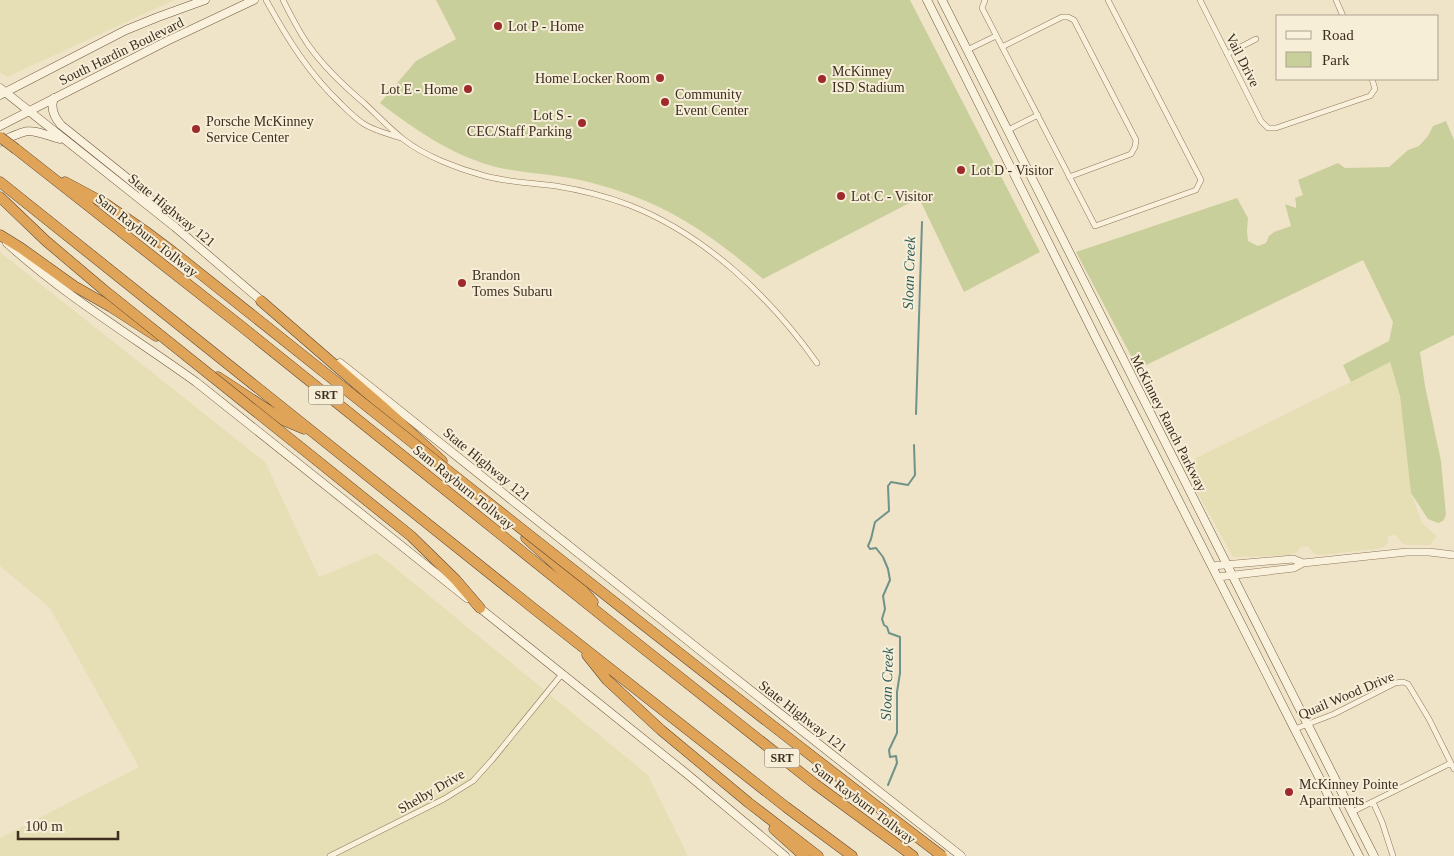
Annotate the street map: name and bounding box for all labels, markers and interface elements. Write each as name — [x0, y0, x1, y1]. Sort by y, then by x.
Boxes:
street label: South Hardin Boulevard — [56, 15, 186, 88]
legend — [1276, 15, 1439, 80]
place label: Lot P - Home — [508, 19, 584, 34]
marker: Lot P - Home — [492, 20, 504, 32]
text: Road — [1322, 27, 1354, 43]
street label: Vail Drive — [1223, 31, 1262, 89]
text: Park — [1322, 52, 1350, 68]
place label: McKinney ISD Stadium — [832, 64, 905, 95]
place label: Home Locker Room — [535, 71, 650, 86]
marker: Home Locker Room — [654, 72, 666, 84]
marker: McKinney ISD Stadium — [816, 73, 828, 85]
place label: Lot E - Home — [381, 82, 458, 97]
marker: Lot E - Home — [462, 83, 474, 95]
place label: Community Event Center — [675, 87, 749, 118]
marker: Community Event Center — [659, 96, 671, 108]
place label: Lot S - CEC/Staff Parking — [467, 108, 572, 139]
place label: Porsche McKinney Service Center — [206, 114, 314, 145]
marker: Lot S - CEC/Staff Parking — [576, 117, 588, 129]
marker: Porsche McKinney Service Center — [190, 123, 202, 135]
place label: Lot D - Visitor — [971, 163, 1054, 178]
marker: Lot D - Visitor — [955, 164, 967, 176]
street label: State Highway 121 — [125, 171, 218, 250]
place label: Lot C - Visitor — [851, 189, 933, 204]
marker: Lot C - Visitor — [835, 190, 847, 202]
street label: Sam Rayburn Tollway — [93, 191, 201, 280]
water label: Sloan Creek — [900, 236, 918, 310]
place label: Brandon Tomes Subaru — [472, 268, 552, 299]
marker: Brandon Tomes Subaru — [456, 277, 468, 289]
street label: McKinney Ranch Parkway — [1127, 352, 1210, 494]
road number: SRT — [308, 386, 344, 404]
street label: State Highway 121 — [440, 425, 533, 504]
street label: Sam Rayburn Tollway — [410, 442, 517, 533]
water label: Sloan Creek — [878, 647, 896, 721]
street label: Quail Wood Drive — [1296, 668, 1396, 722]
street label: State Highway 121 — [756, 677, 850, 755]
road number: SRT — [764, 748, 800, 768]
street label: Sam Rayburn Tollway — [809, 760, 918, 847]
street label: Shelby Drive — [395, 766, 467, 816]
place label: McKinney Pointe Apartments — [1299, 777, 1398, 808]
marker: McKinney Pointe Apartments — [1283, 786, 1295, 798]
scale bar — [18, 808, 118, 840]
text: 100 m — [25, 818, 63, 834]

